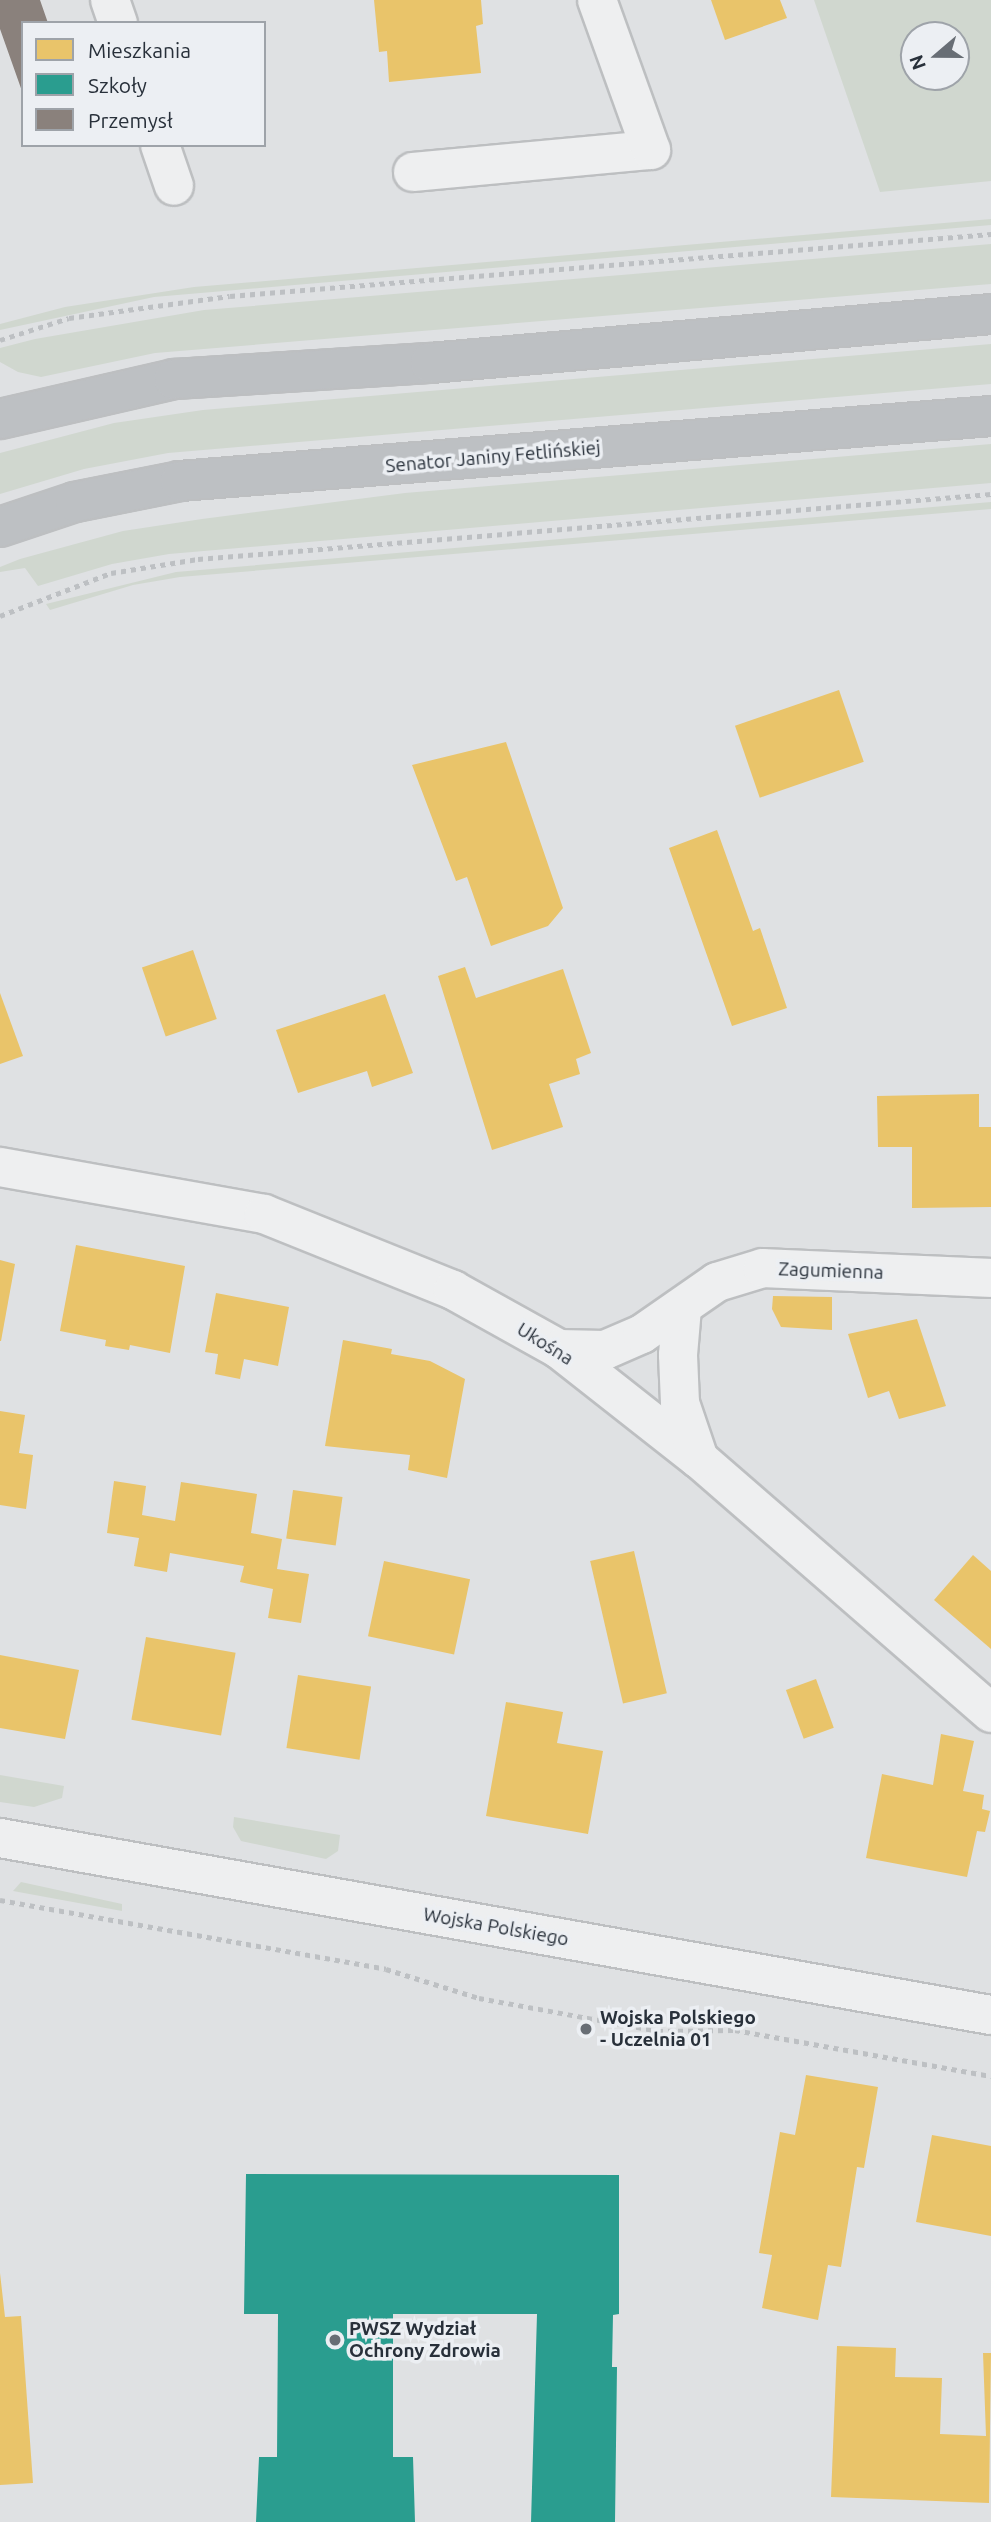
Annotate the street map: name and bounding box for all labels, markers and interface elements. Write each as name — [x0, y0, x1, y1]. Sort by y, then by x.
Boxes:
legend — [21, 21, 266, 147]
north arrow — [900, 21, 970, 91]
text: Mieszkania — [88, 38, 191, 62]
text: N — [904, 52, 930, 73]
text: Szkoły — [88, 73, 147, 97]
text: Przemysł — [88, 108, 173, 132]
street label: Senator Janiny Fetlińskiej — [384, 436, 602, 478]
street label: Zagumienna — [778, 1258, 884, 1284]
street label: Ukośna — [513, 1318, 577, 1370]
street label: Wojska Polskiego — [422, 1903, 570, 1951]
place label: Wojska Polskiego - Uczelnia 01 — [600, 2007, 756, 2051]
marker: Wojska Polskiego - Uczelnia 01 — [578, 2021, 594, 2037]
place label: PWSZ Wydział Ochrony Zdrowia — [349, 2318, 501, 2362]
marker: PWSZ Wydział Ochrony Zdrowia — [327, 2332, 343, 2348]

